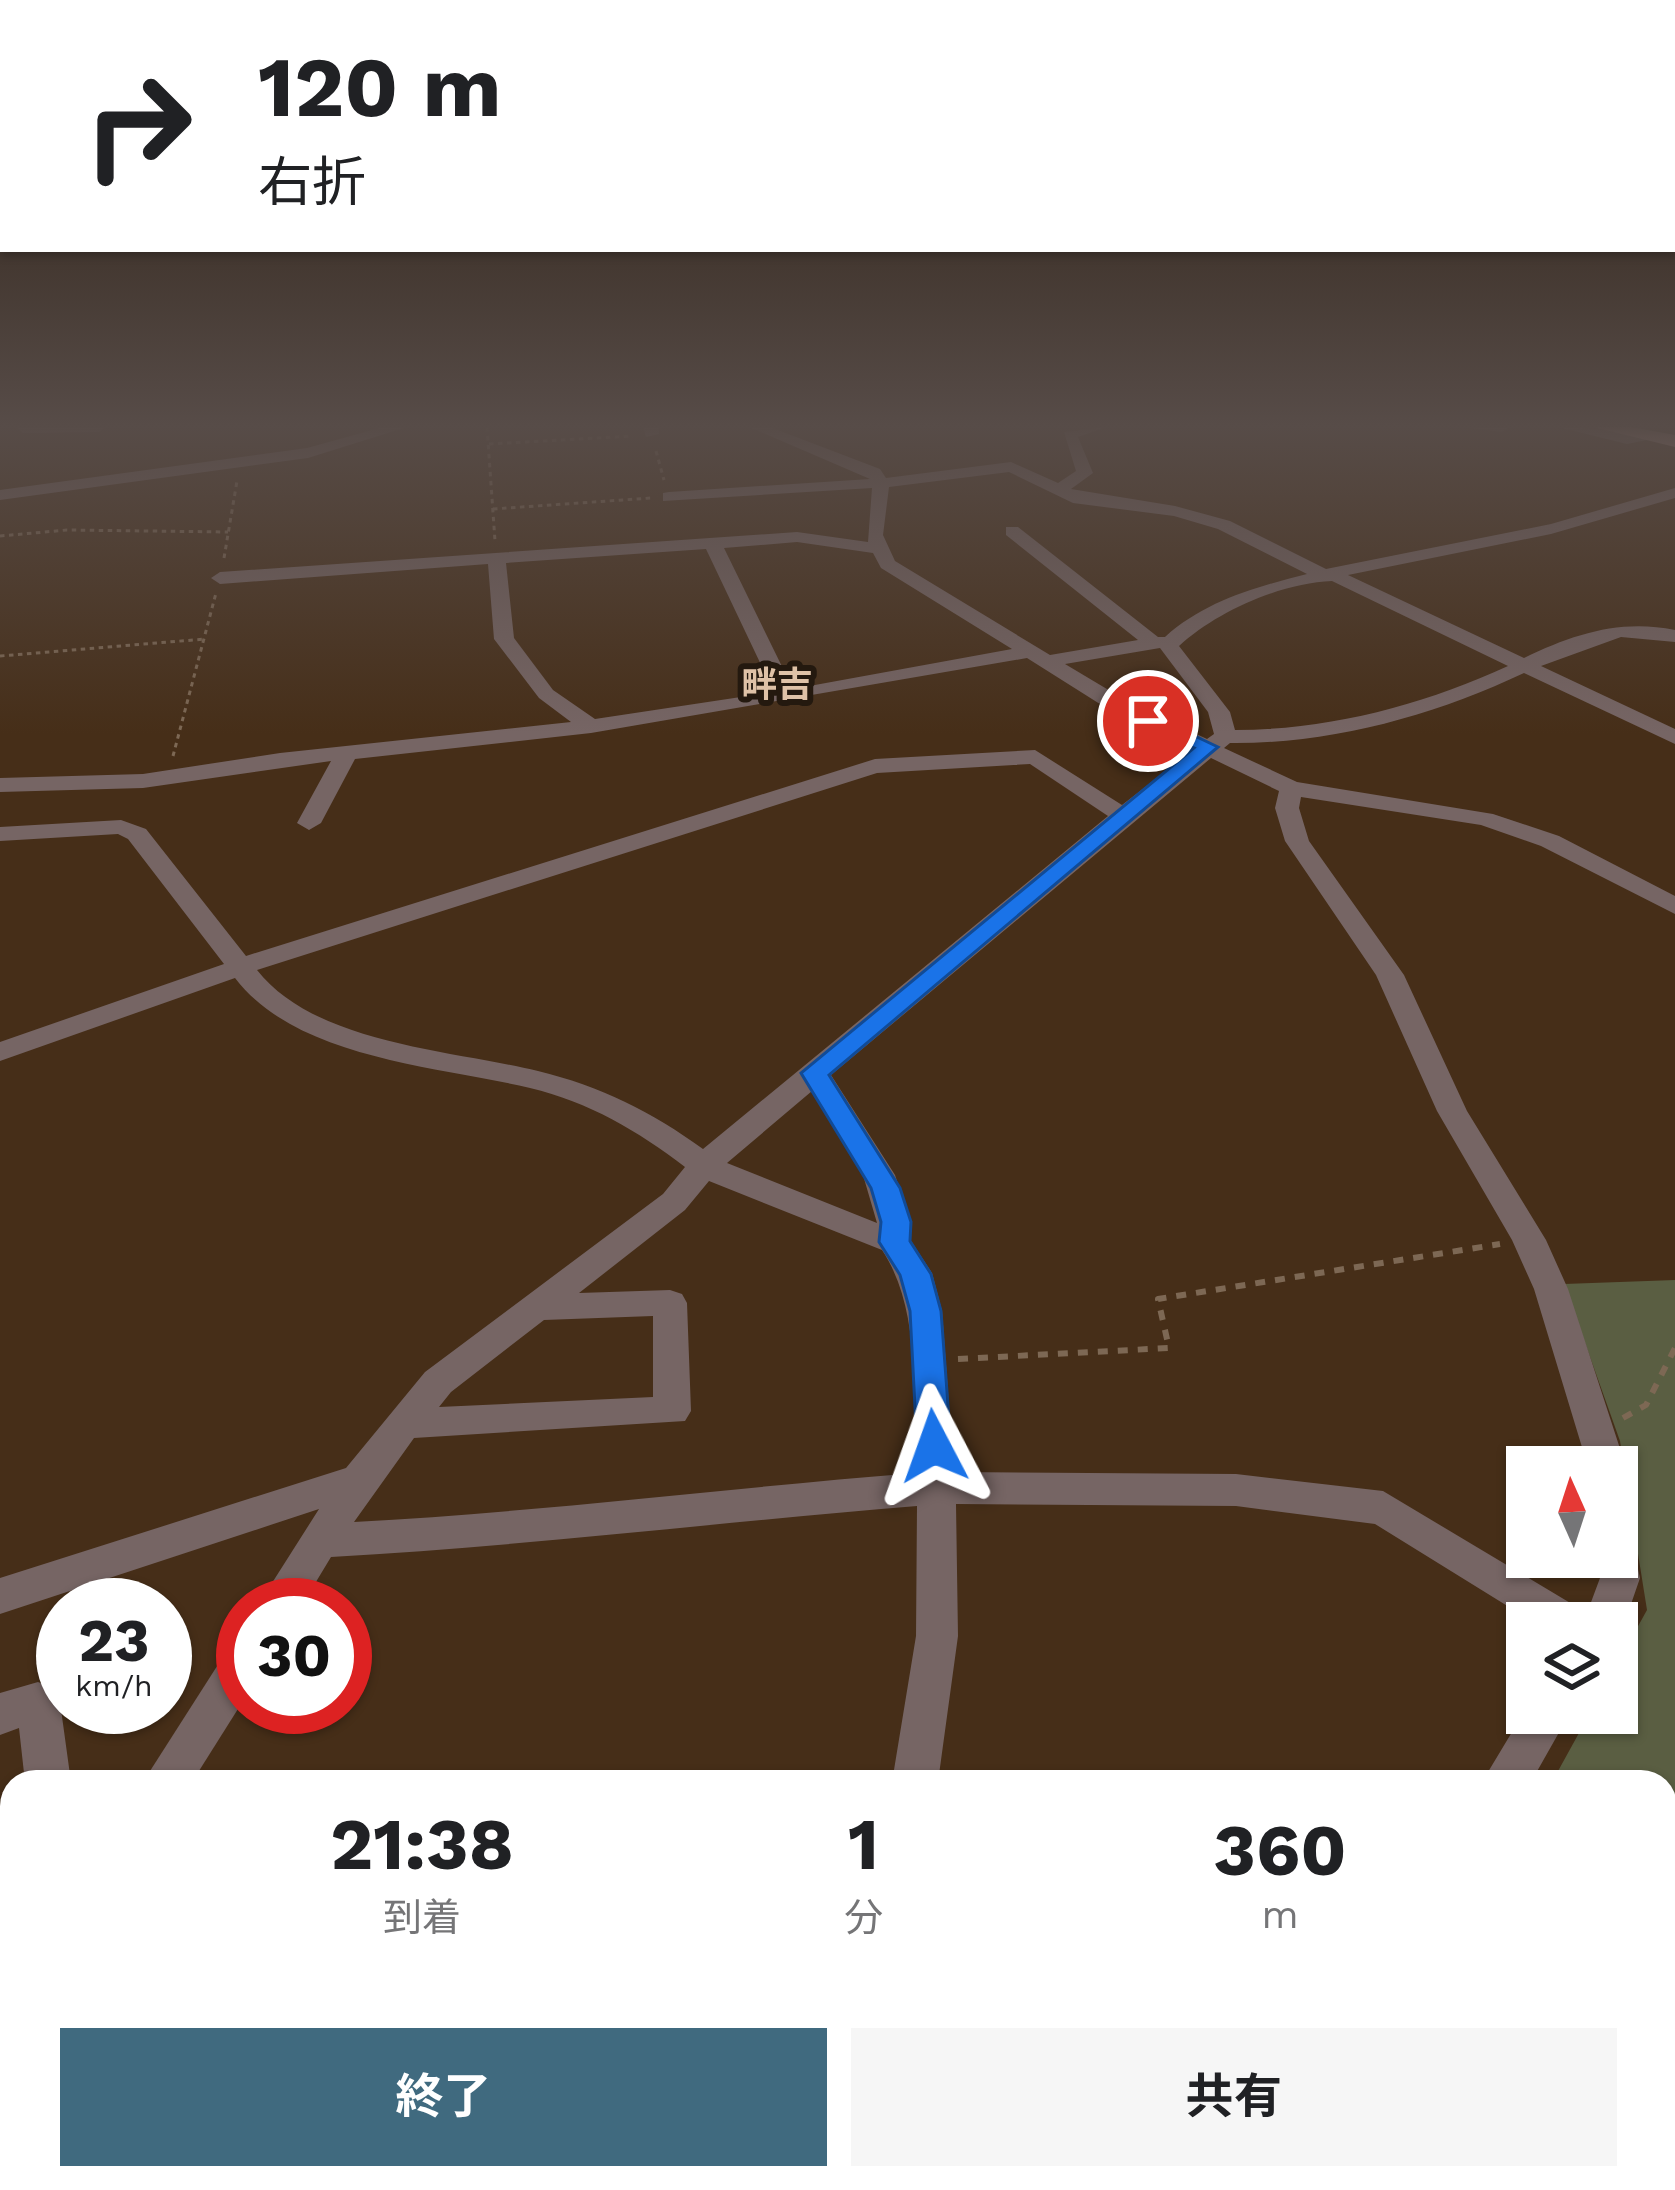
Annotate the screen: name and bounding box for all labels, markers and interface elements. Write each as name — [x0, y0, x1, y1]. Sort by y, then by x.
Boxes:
text: 120 m — [258, 38, 501, 136]
icon: right — [60, 48, 216, 204]
text: 右折 — [258, 151, 366, 214]
district label: 畔吉 — [741, 664, 813, 706]
pin — [1097, 670, 1199, 772]
icon: arrive — [1115, 688, 1181, 754]
position arrow — [871, 1383, 997, 1509]
north arrow — [1506, 1446, 1638, 1578]
map controls — [1506, 1446, 1638, 1734]
speed limit sign: 30 — [216, 1578, 372, 1734]
button: layers — [1506, 1602, 1638, 1734]
text: 23 — [78, 1605, 150, 1676]
text: km/h — [75, 1668, 153, 1703]
text: 21:38 — [330, 1802, 514, 1886]
text: 1 — [848, 1802, 879, 1886]
text: 360 — [1213, 1808, 1347, 1892]
text: m — [1261, 1892, 1299, 1937]
text: 到着 — [383, 1895, 461, 1940]
text: 分 — [844, 1895, 883, 1940]
button: 終了 — [60, 2028, 827, 2166]
button: 共有 — [851, 2028, 1617, 2166]

